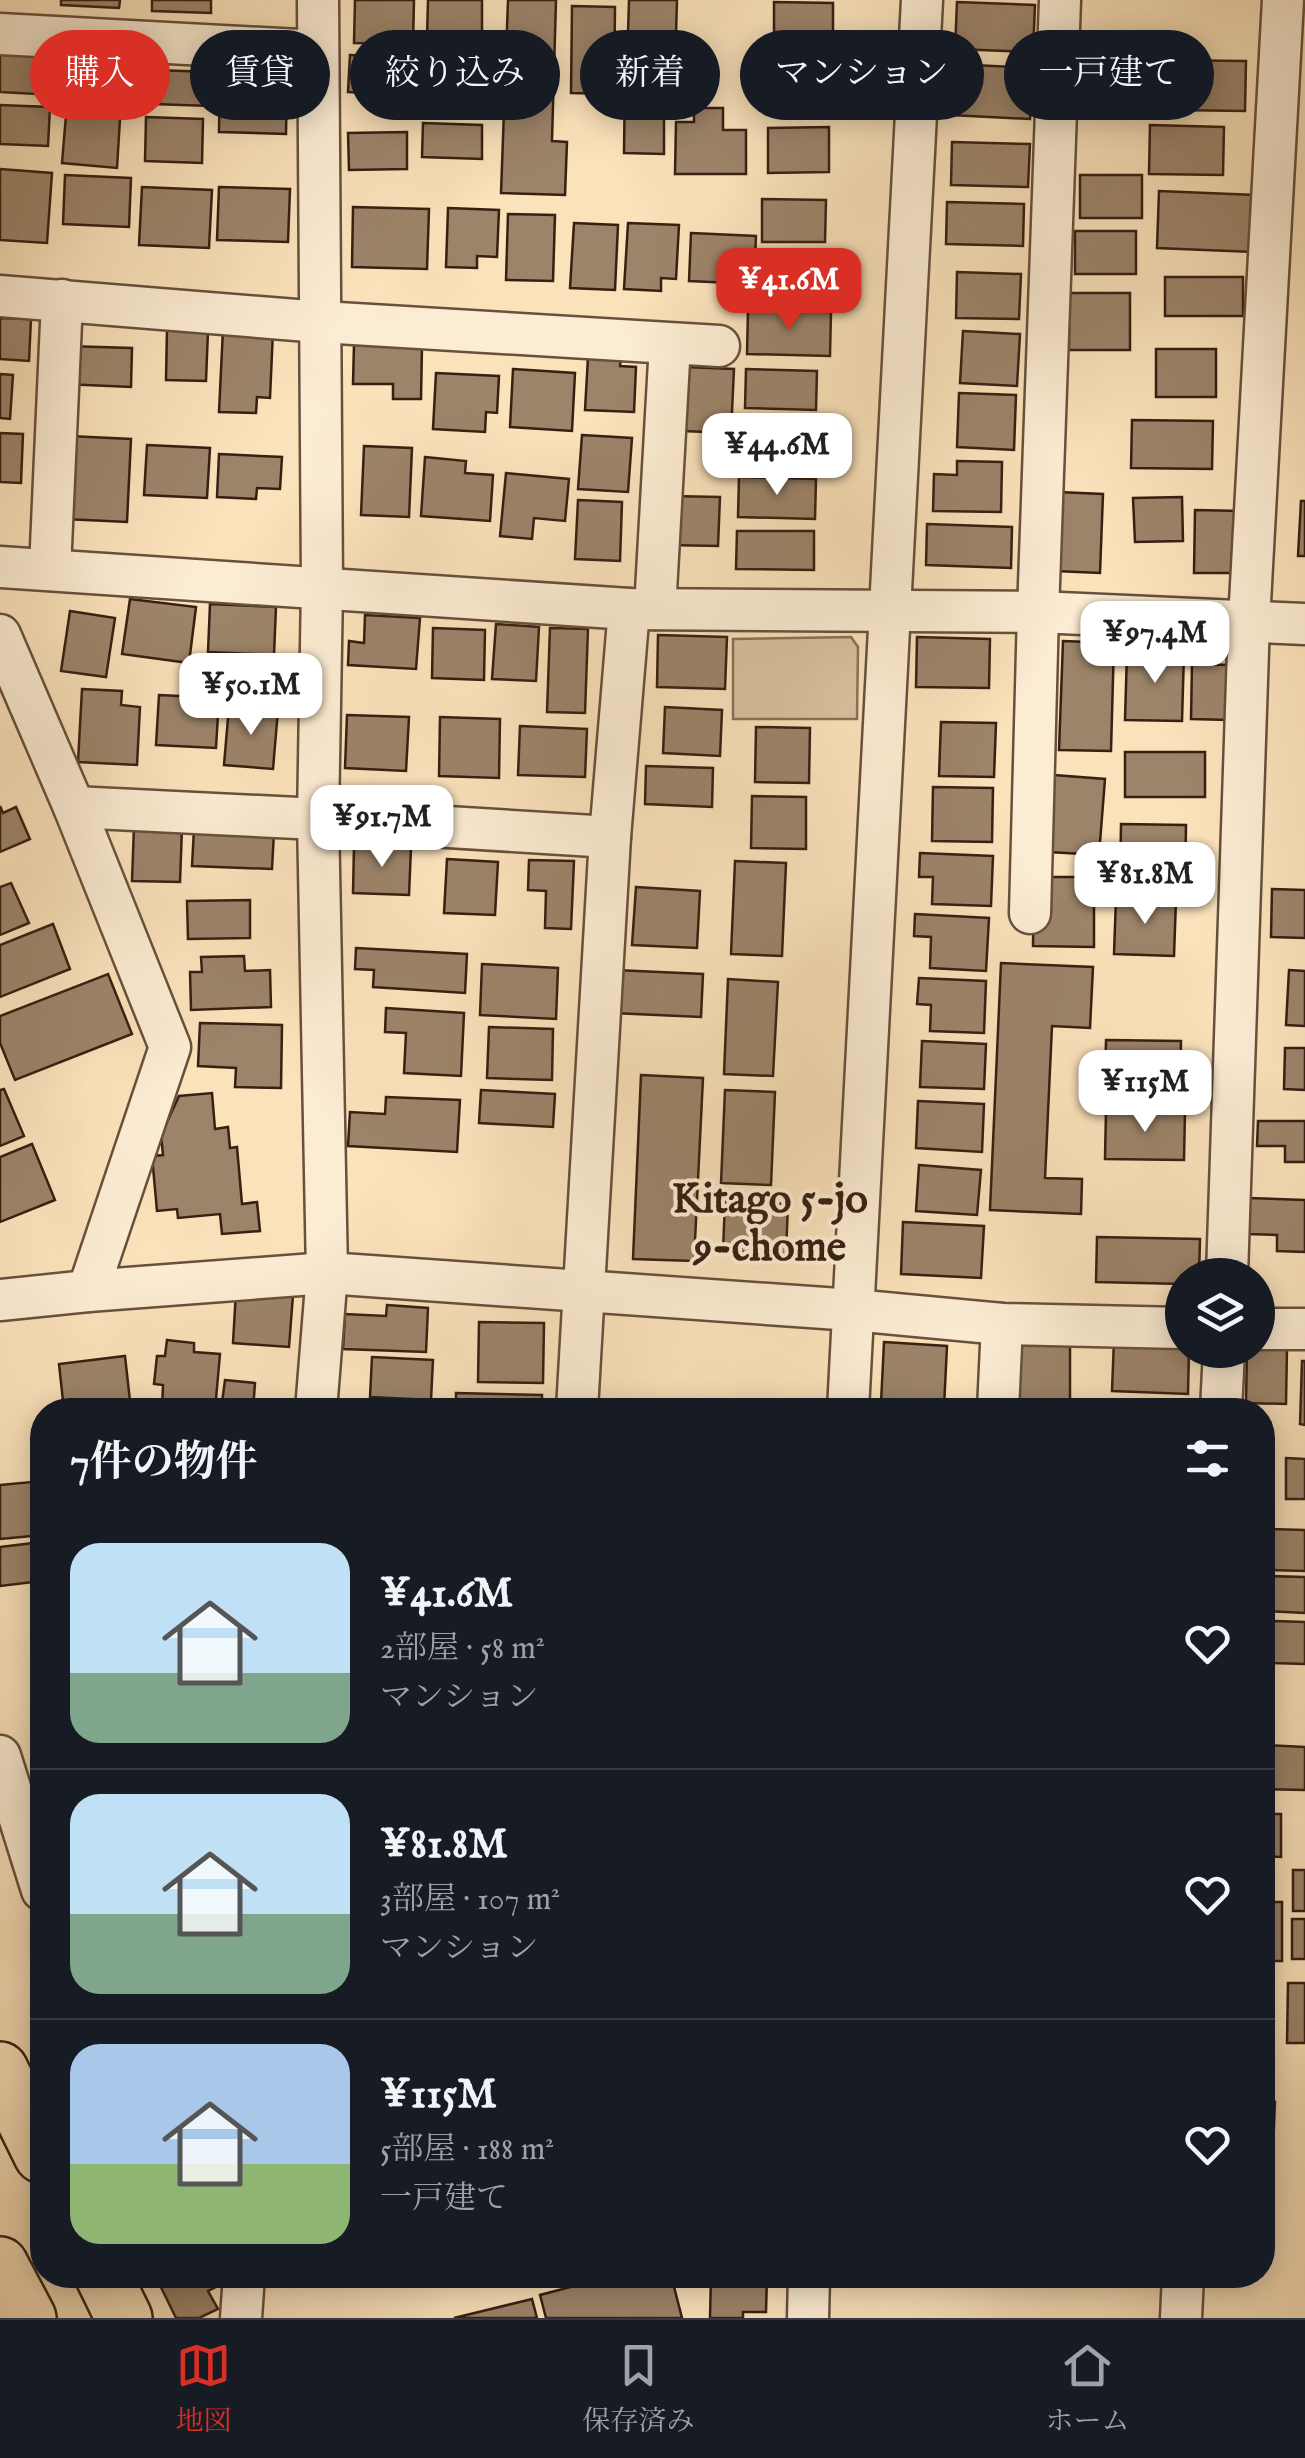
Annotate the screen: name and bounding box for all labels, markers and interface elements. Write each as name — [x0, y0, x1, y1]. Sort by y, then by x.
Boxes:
chip: 購入 — [30, 30, 170, 120]
chip: 賃貸 — [190, 30, 330, 120]
chip: 絞り込み — [350, 30, 560, 120]
chip: 新着 — [580, 30, 720, 120]
chip: マンション — [740, 30, 984, 120]
chip: 一戸建て — [1004, 30, 1214, 120]
pin: ¥41.6M — [708, 248, 870, 333]
text: ¥41.6M — [738, 260, 840, 301]
pin: ¥44.6M — [696, 413, 858, 498]
text: ¥44.6M — [724, 425, 830, 466]
pin: ¥97.4M — [1074, 601, 1236, 686]
text: ¥97.4M — [1102, 613, 1208, 654]
pin: ¥50.1M — [170, 653, 332, 738]
text: ¥50.1M — [201, 665, 301, 706]
pin: ¥91.7M — [301, 785, 463, 870]
text: ¥91.7M — [332, 797, 432, 838]
pin: ¥81.8M — [1064, 842, 1226, 927]
text: ¥81.8M — [1096, 854, 1194, 895]
pin: ¥115M — [1075, 1050, 1215, 1135]
text: ¥115M — [1101, 1062, 1189, 1103]
district label: Kitago 5-jo 9-chome — [672, 1174, 868, 1275]
map controls — [1165, 1258, 1275, 1368]
button: layers — [1165, 1258, 1275, 1368]
icon: filters — [1180, 1431, 1235, 1486]
text: 7件の物件 — [70, 1437, 258, 1490]
text: ¥41.6M — [380, 1568, 513, 1621]
icon: home — [150, 1583, 270, 1703]
icon: heart — [1180, 1616, 1235, 1671]
text: 2部屋 · 58 m² — [380, 1629, 545, 1670]
text: マンション — [380, 1678, 539, 1719]
text: ¥81.8M — [380, 1819, 508, 1872]
icon: home — [150, 1834, 270, 1954]
icon: heart — [1180, 1867, 1235, 1922]
text: 3部屋 · 107 m² — [380, 1880, 560, 1921]
text: マンション — [380, 1929, 539, 1970]
text: ¥115M — [380, 2069, 497, 2122]
icon: home — [150, 2084, 270, 2204]
icon: heart — [1180, 2117, 1235, 2172]
text: 5部屋 · 188 m² — [380, 2130, 554, 2171]
text: 一戸建て — [380, 2179, 508, 2220]
tab: 地図 — [175, 2338, 232, 2440]
tab: 保存済み — [582, 2338, 695, 2440]
tab: ホーム — [1045, 2338, 1130, 2440]

